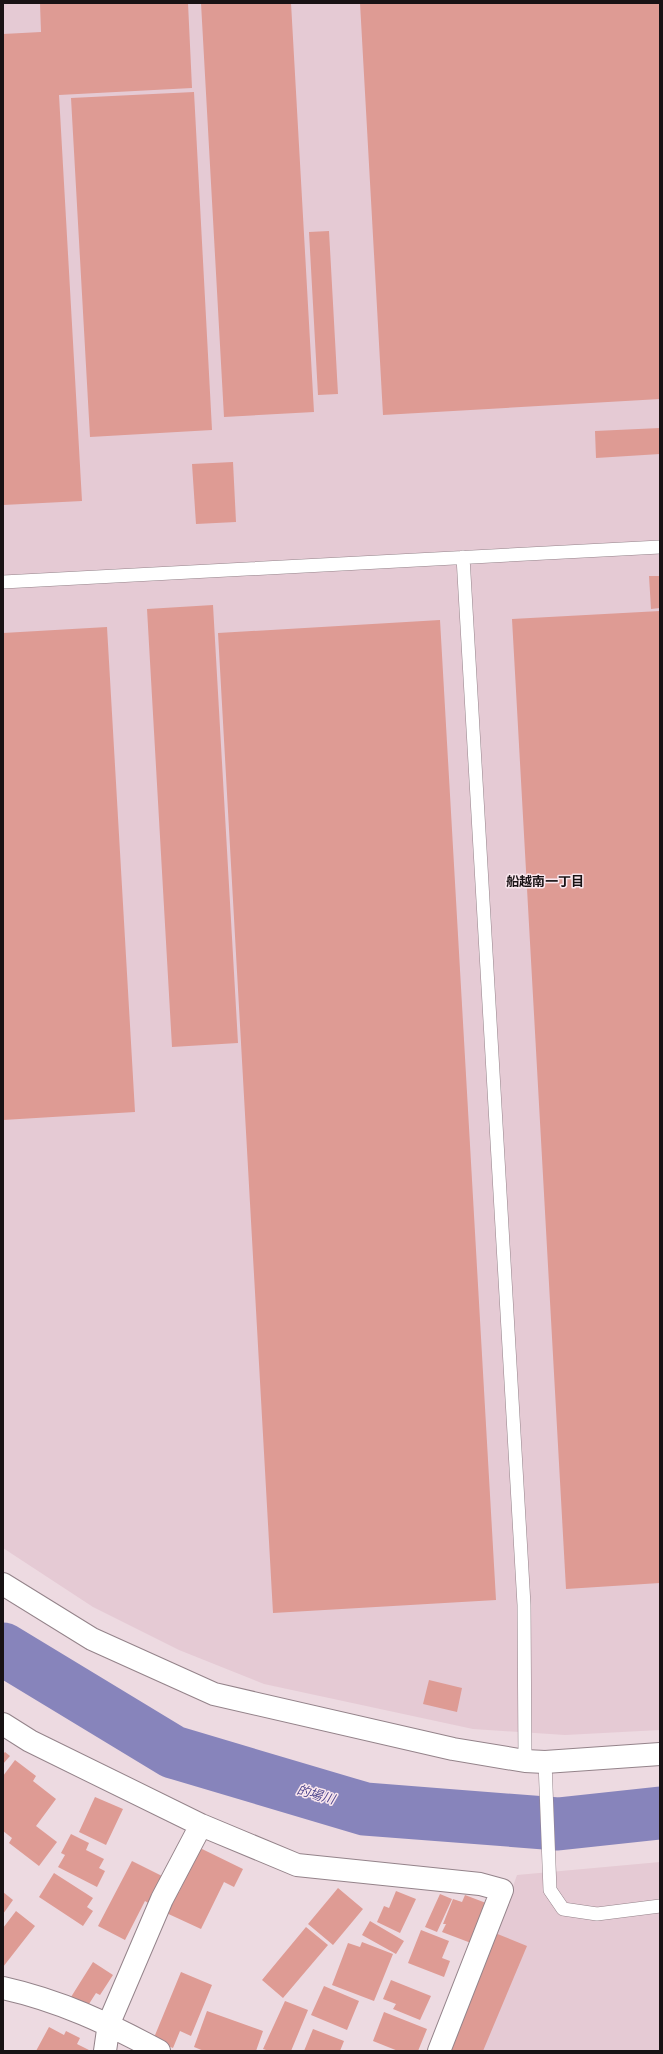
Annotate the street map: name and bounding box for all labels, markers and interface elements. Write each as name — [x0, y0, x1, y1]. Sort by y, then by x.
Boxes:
district label: 船越南一丁目 — [506, 872, 584, 892]
water label: 的場川 — [294, 1780, 339, 1810]

